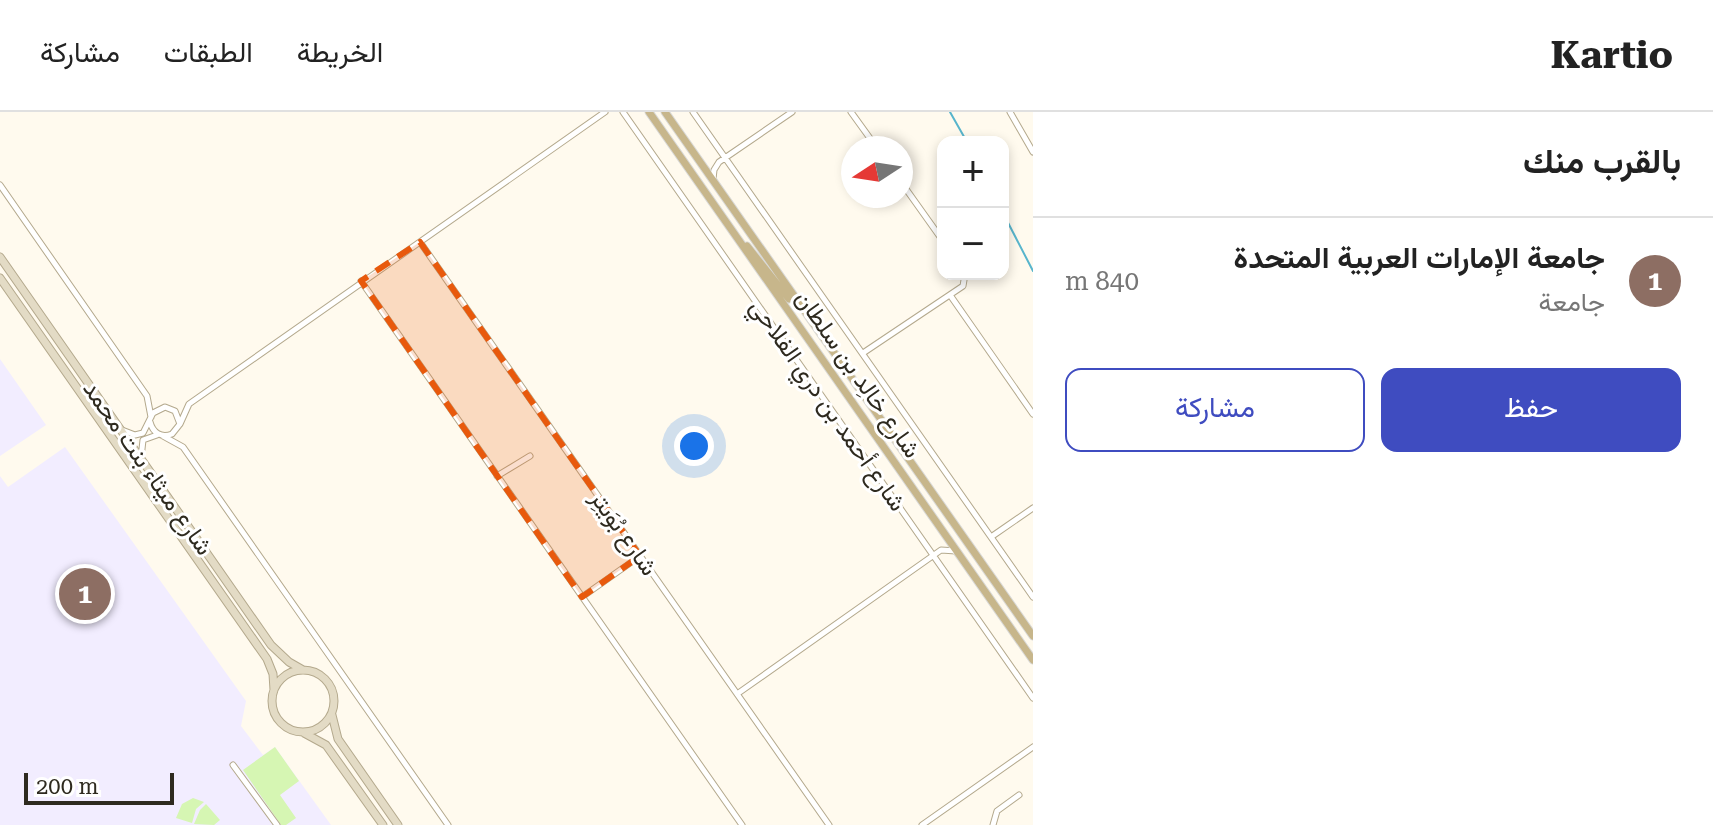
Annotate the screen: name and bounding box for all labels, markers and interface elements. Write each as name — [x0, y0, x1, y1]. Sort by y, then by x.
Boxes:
text: Kartio — [1551, 33, 1673, 77]
text: مشاركة — [40, 36, 120, 69]
text: الطبقات — [164, 36, 253, 69]
text: الخريطة — [297, 36, 383, 69]
north arrow — [841, 136, 913, 208]
map controls — [937, 136, 1009, 280]
button: + — [937, 136, 1009, 208]
text: بالقرب منك — [1523, 141, 1681, 181]
button: − — [937, 208, 1009, 280]
text: جامعة الإمارات العربية المتحدة — [1234, 240, 1605, 275]
text: 840 m — [1065, 266, 1139, 296]
text: 1 — [1648, 266, 1662, 296]
street label: شارع خالِد بن سلطان — [788, 285, 926, 464]
text: جامعة — [1539, 287, 1605, 317]
street label: شارع أحمد بن دري الفلاحي — [740, 294, 912, 519]
button: مشاركة — [1065, 368, 1365, 452]
button: حفظ — [1381, 368, 1681, 452]
street label: شارع ميثاء بنت محمد — [76, 375, 219, 562]
your location — [674, 426, 714, 466]
street label: شارع بُوَيتِر — [582, 484, 663, 582]
pin: 1 — [59, 564, 111, 624]
scale bar — [24, 769, 174, 805]
text: 200 m — [36, 774, 99, 799]

